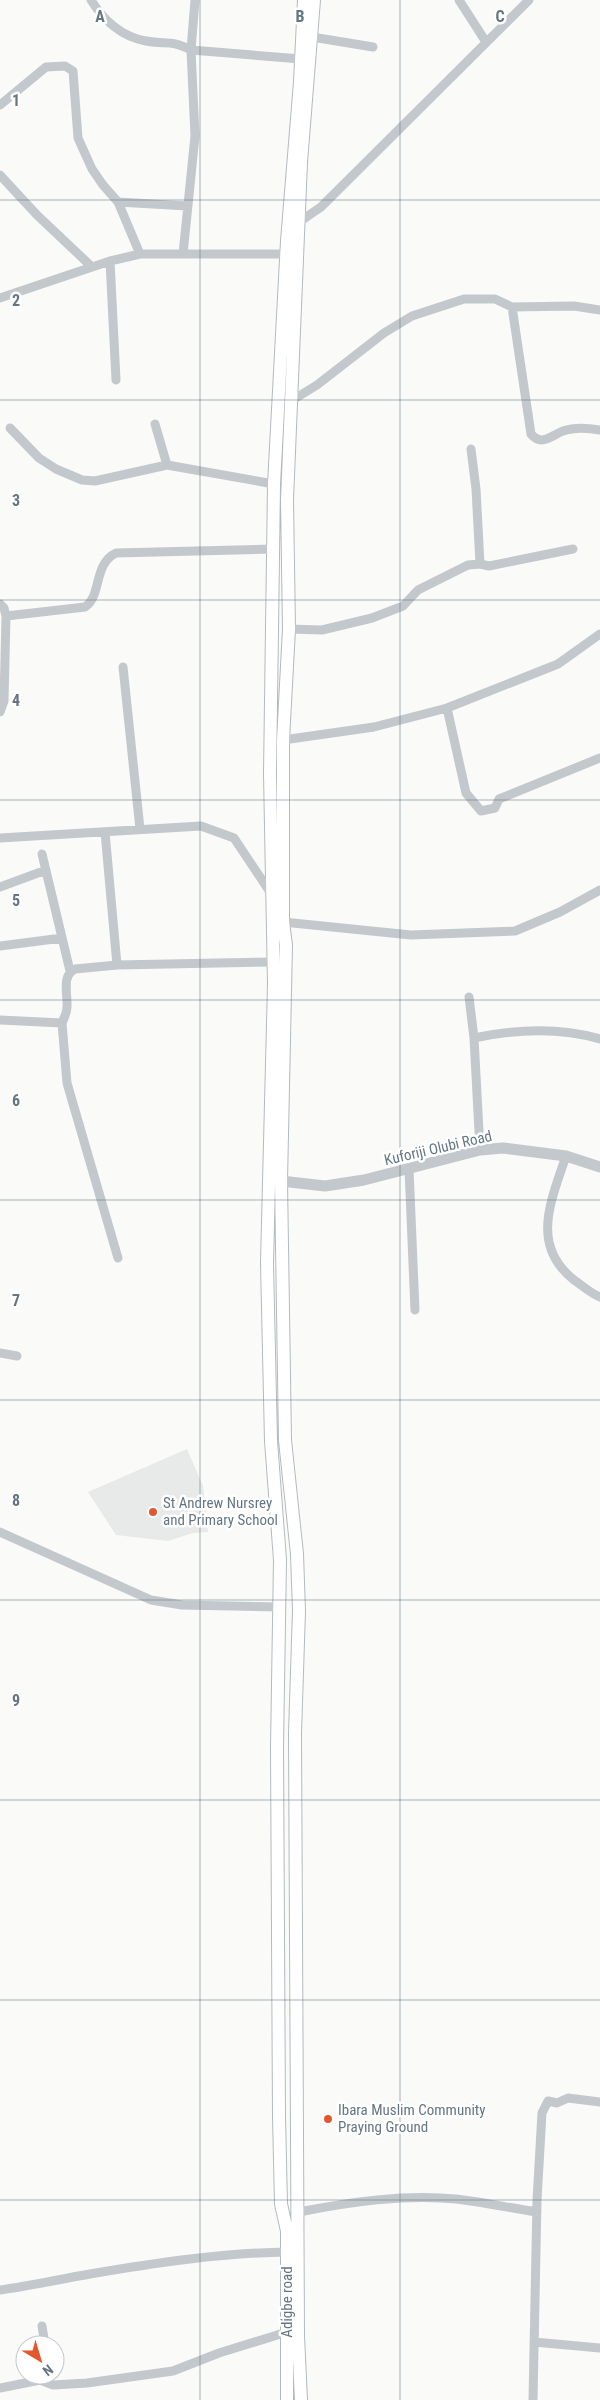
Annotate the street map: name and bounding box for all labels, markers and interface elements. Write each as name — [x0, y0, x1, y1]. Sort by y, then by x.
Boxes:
text: A — [95, 7, 105, 26]
text: B — [296, 7, 305, 26]
text: C — [495, 7, 505, 26]
text: 1 — [12, 91, 20, 110]
text: 2 — [12, 291, 20, 310]
text: 3 — [12, 491, 20, 510]
text: 4 — [12, 691, 20, 710]
text: 5 — [12, 891, 20, 910]
text: 6 — [12, 1091, 20, 1110]
street label: Kuforiji Olubi Road — [382, 1127, 494, 1169]
text: 7 — [12, 1291, 20, 1310]
text: 8 — [12, 1491, 20, 1510]
place label: St Andrew Nursrey and Primary School — [163, 1494, 278, 1529]
marker: St Andrew Nursrey and Primary School — [147, 1506, 159, 1518]
text: 9 — [12, 1691, 20, 1710]
place label: Ibara Muslim Community Praying Ground — [338, 2101, 486, 2136]
marker: Ibara Muslim Community Praying Ground — [322, 2113, 334, 2125]
street label: Adigbe road — [278, 2266, 296, 2338]
north arrow — [15, 2335, 65, 2385]
text: N — [40, 2361, 56, 2379]

